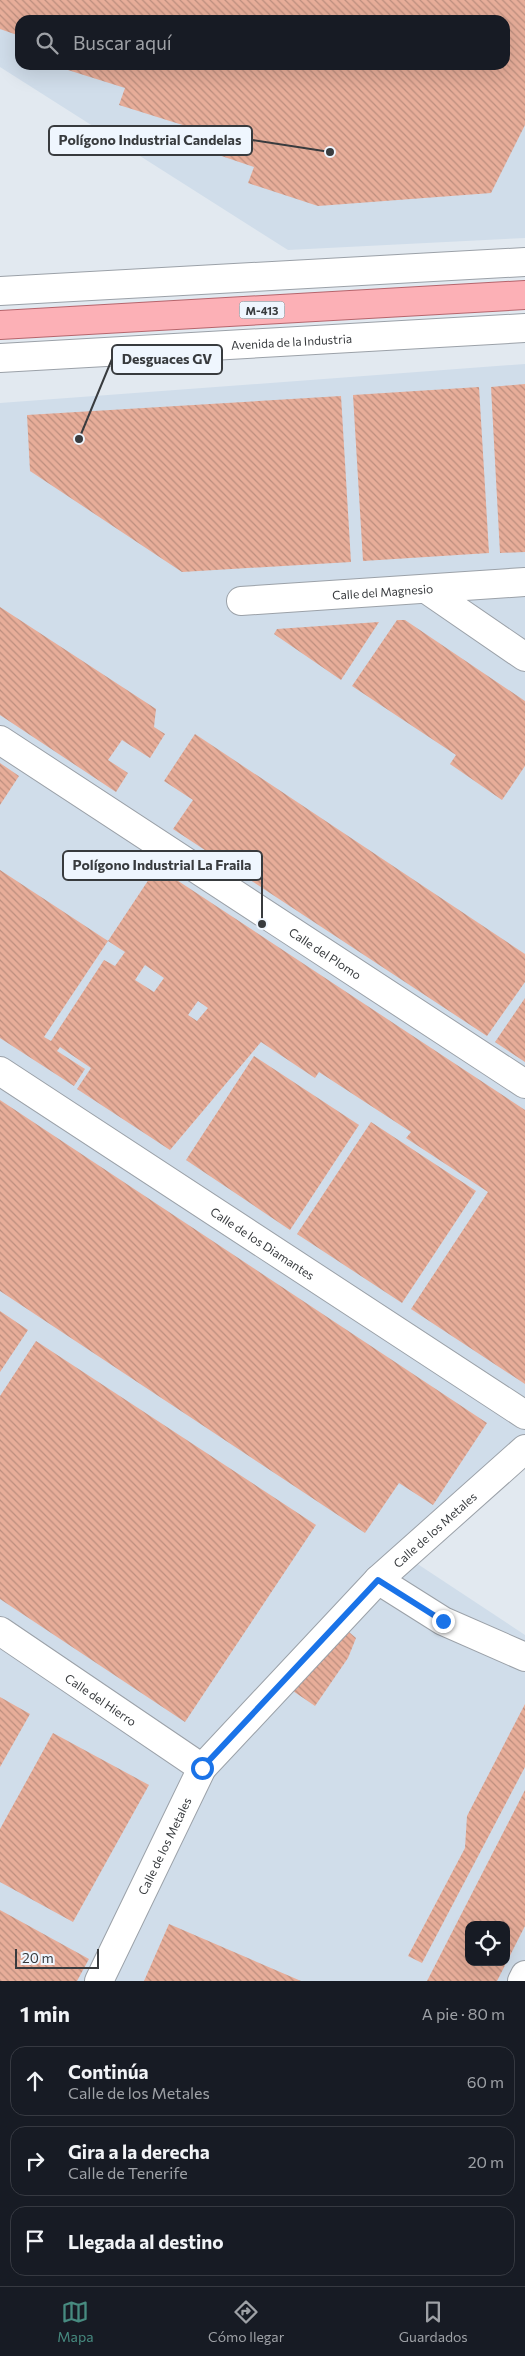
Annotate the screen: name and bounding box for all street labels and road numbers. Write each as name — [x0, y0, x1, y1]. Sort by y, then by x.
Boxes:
road number: M-413 — [240, 302, 284, 318]
street label: Avenida de la Industria — [231, 331, 352, 352]
street label: Calle del Magnesio — [332, 581, 434, 602]
street label: Calle del Plomo — [287, 924, 364, 982]
street label: Calle de los Diamantes — [208, 1204, 317, 1282]
street label: Calle de los Metales — [390, 1489, 479, 1570]
street label: Calle del Hierro — [63, 1670, 139, 1729]
street label: Calle de los Metales — [135, 1795, 194, 1897]

